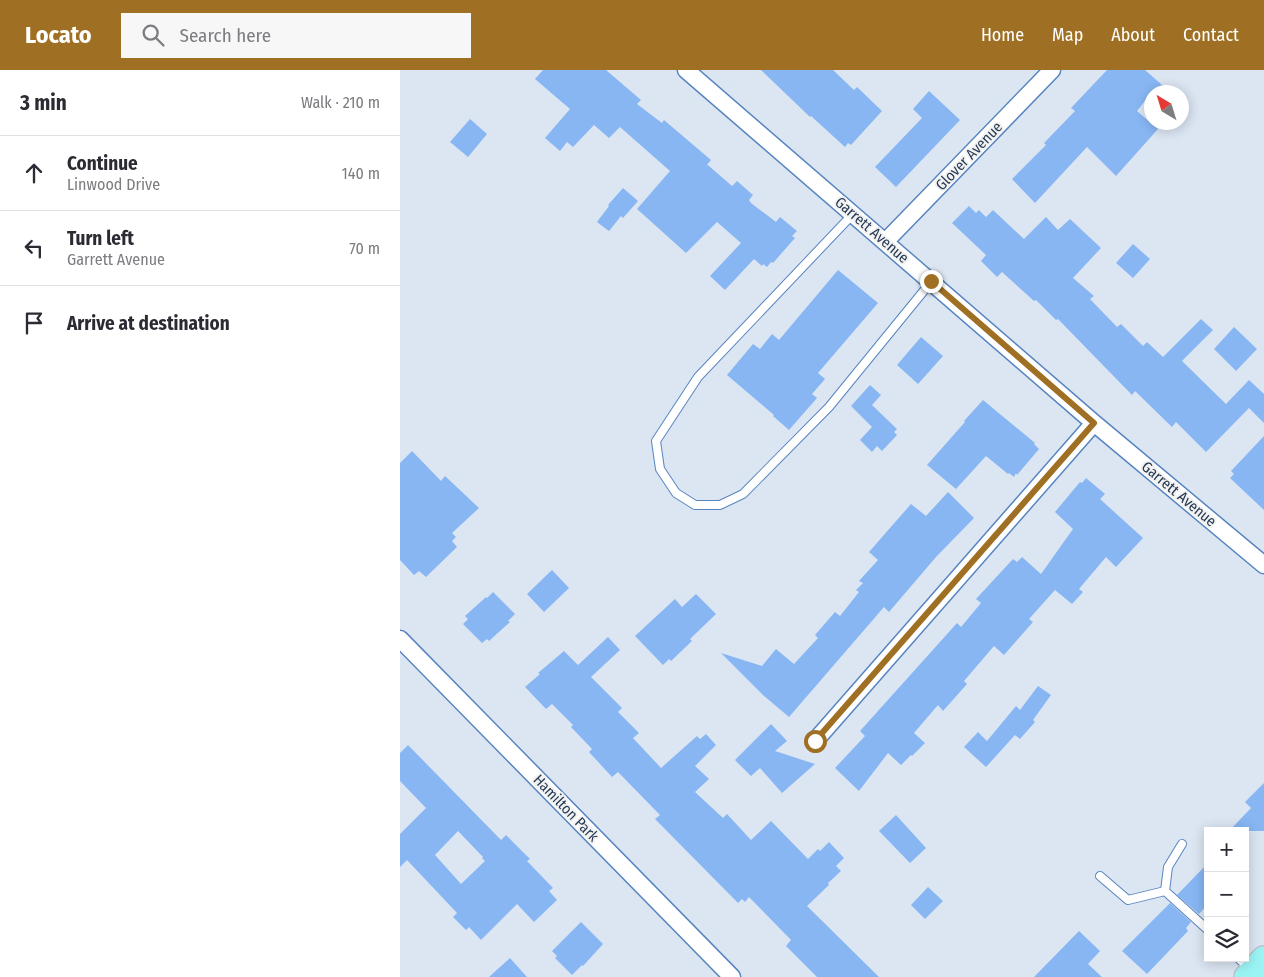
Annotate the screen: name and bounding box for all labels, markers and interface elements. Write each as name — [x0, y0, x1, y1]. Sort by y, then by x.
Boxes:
search box — [121, 13, 471, 58]
text: Locato — [25, 21, 91, 49]
icon: search — [139, 21, 167, 49]
text: Search here — [179, 24, 271, 47]
text: Home — [981, 24, 1024, 46]
text: Map — [1052, 24, 1083, 46]
text: About — [1111, 24, 1155, 46]
text: Contact — [1183, 24, 1239, 46]
north arrow — [1144, 85, 1189, 130]
text: 3 min — [20, 90, 67, 116]
text: Walk · 210 m — [301, 93, 380, 112]
street label: Glover Avenue — [932, 118, 1006, 194]
text: Continue — [67, 152, 138, 175]
icon: ahead — [20, 159, 48, 187]
text: 140 m — [342, 164, 380, 183]
text: Linwood Drive — [67, 175, 160, 194]
street label: Garrett Avenue — [831, 193, 913, 267]
text: Turn left — [67, 227, 134, 250]
icon: left — [20, 234, 48, 262]
text: 70 m — [349, 239, 380, 258]
text: Garrett Avenue — [67, 250, 165, 269]
route end — [920, 270, 943, 293]
icon: arrive — [20, 309, 48, 337]
text: Arrive at destination — [67, 312, 230, 335]
street label: Garrett Avenue — [1138, 458, 1220, 530]
route start — [804, 730, 827, 753]
street label: Hamilton Park — [530, 771, 602, 845]
map controls — [1204, 827, 1249, 962]
button: + — [1204, 827, 1249, 872]
button: − — [1204, 872, 1249, 917]
button: layers — [1204, 917, 1249, 962]

